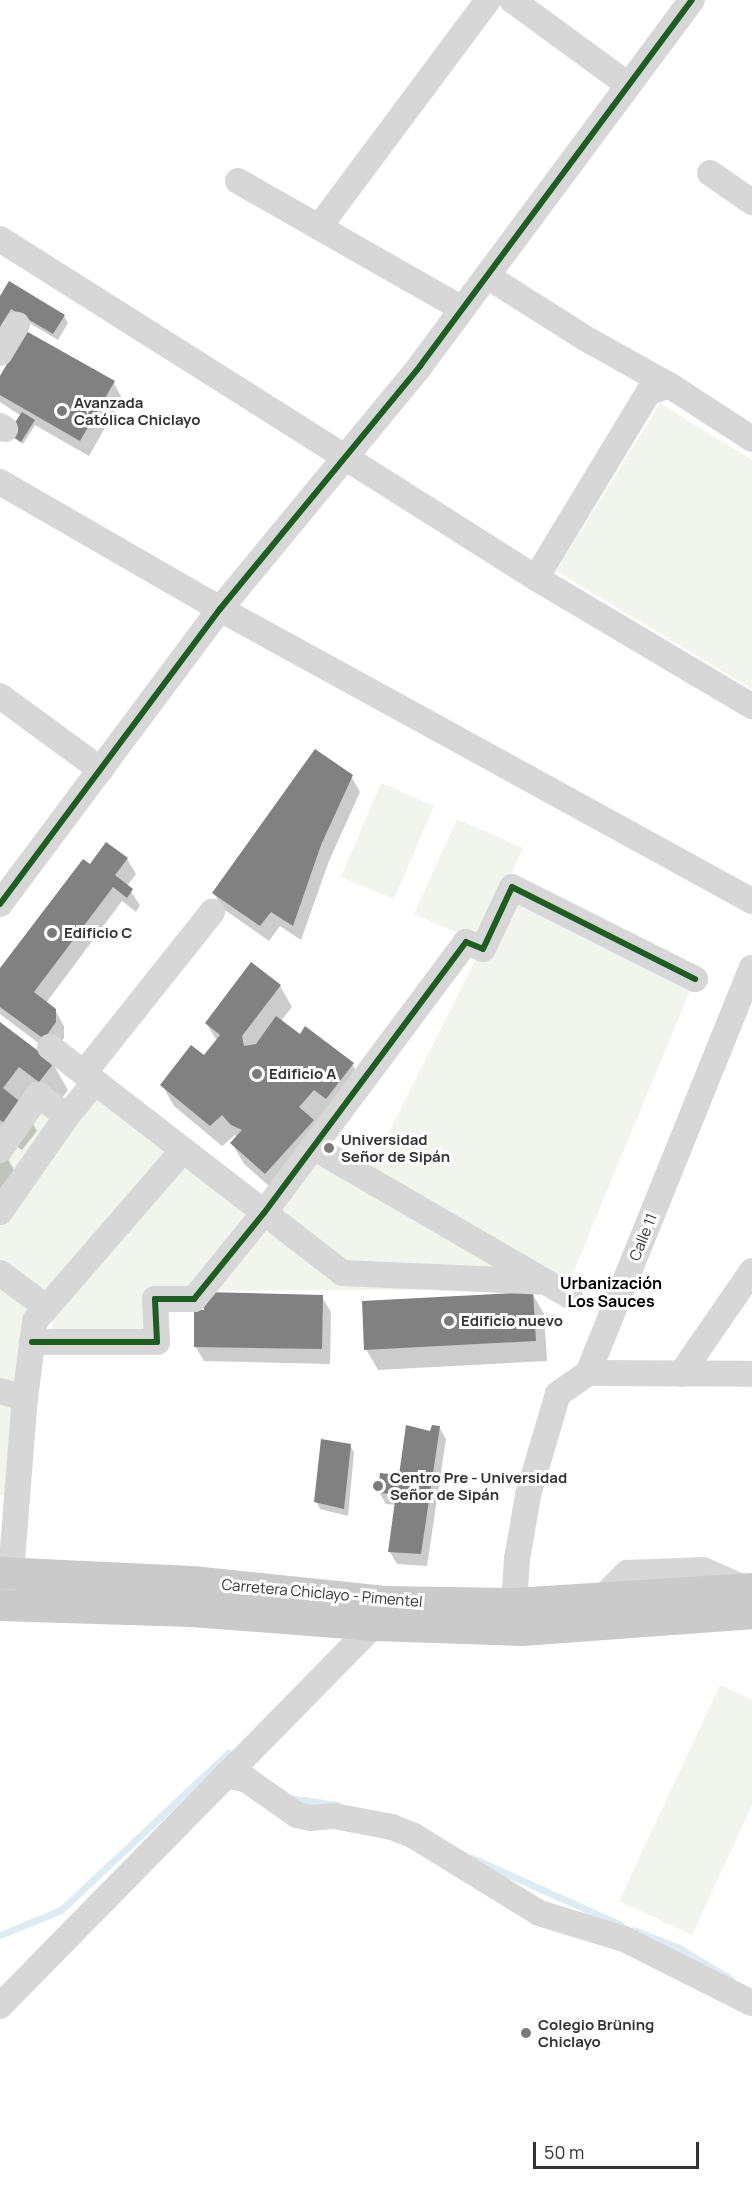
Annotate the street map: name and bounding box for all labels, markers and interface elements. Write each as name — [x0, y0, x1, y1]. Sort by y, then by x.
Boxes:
place label: Avanzada Católica Chiclayo — [74, 393, 200, 428]
marker: Avanzada Católica Chiclayo — [55, 404, 69, 418]
place label: Edificio C — [64, 924, 132, 942]
marker: Edificio C — [45, 926, 59, 940]
place label: Edificio A — [269, 1065, 336, 1083]
marker: Edificio A — [250, 1067, 264, 1081]
place label: Universidad Señor de Sipán — [341, 1130, 450, 1165]
marker: Universidad Señor de Sipán — [322, 1141, 336, 1155]
street label: Calle 11 — [625, 1211, 661, 1263]
district label: Urbanización Los Sauces — [560, 1273, 662, 1311]
place label: Edificio nuevo — [461, 1312, 563, 1330]
marker: Edificio nuevo — [442, 1314, 456, 1328]
place label: Centro Pre - Universidad Señor de Sipán — [390, 1468, 567, 1503]
marker: Centro Pre - Universidad Señor de Sipán — [371, 1479, 385, 1493]
street label: Carretera Chiclayo - Pimentel — [221, 1575, 423, 1611]
place label: Colegio Brüning Chiclayo — [538, 2015, 654, 2050]
marker: Colegio Brüning Chiclayo — [519, 2026, 533, 2040]
scale bar — [536, 2130, 702, 2168]
text: 50 m — [544, 2140, 584, 2164]

